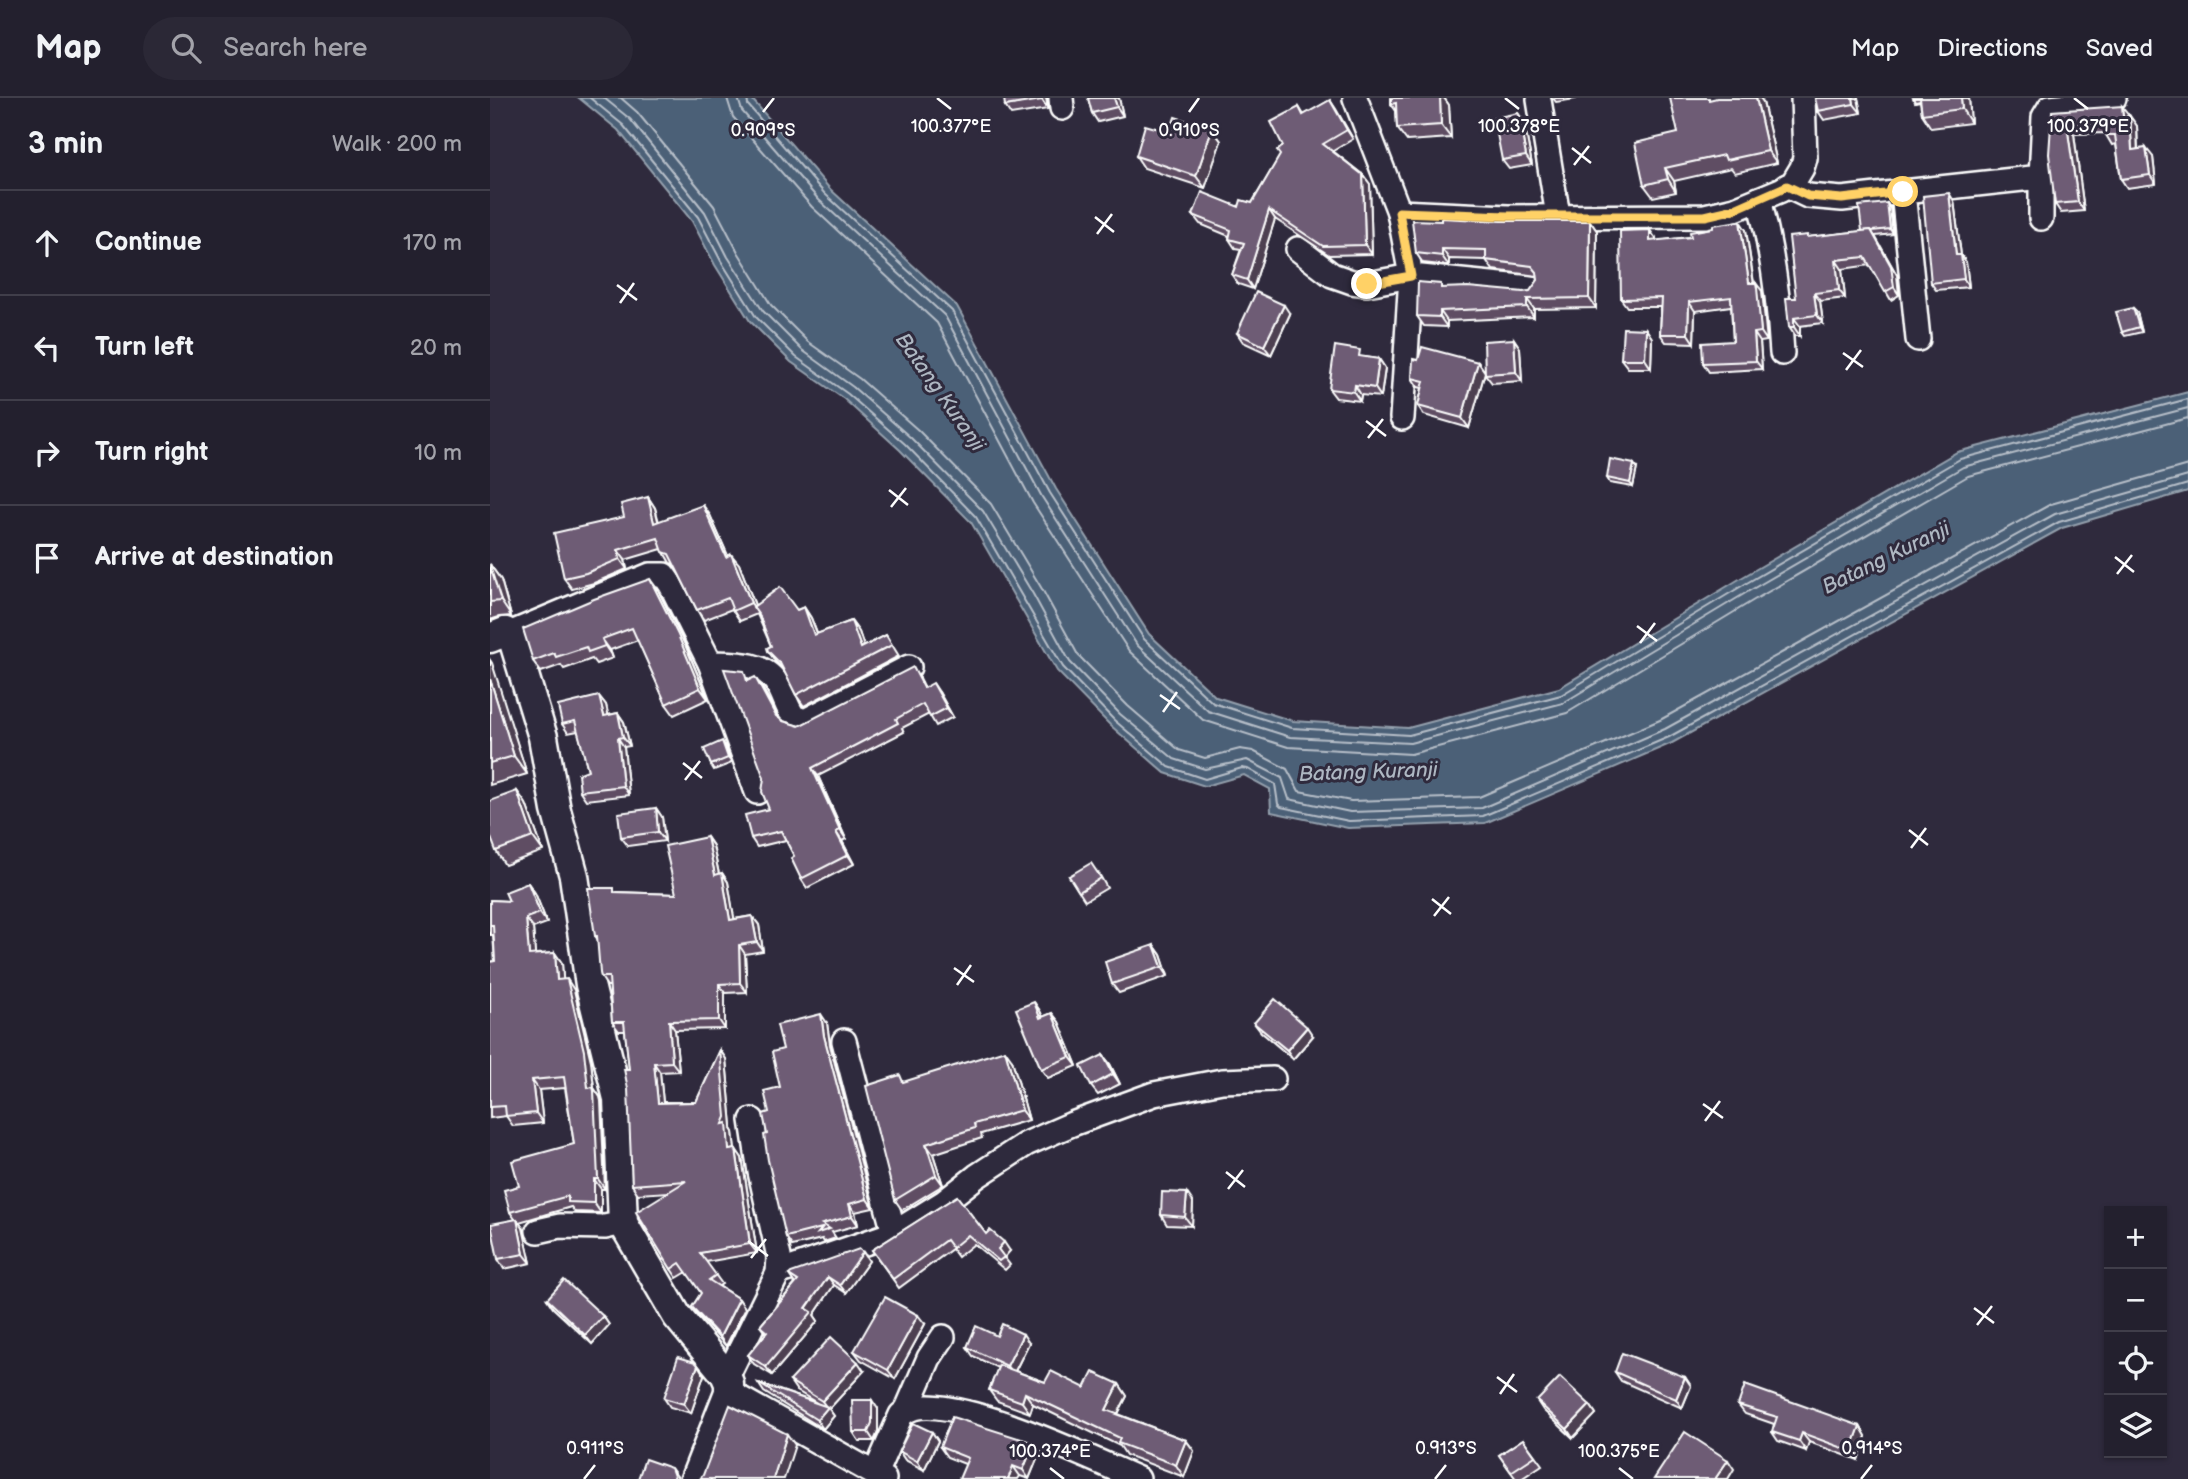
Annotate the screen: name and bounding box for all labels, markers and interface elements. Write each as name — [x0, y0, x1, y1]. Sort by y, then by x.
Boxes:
search box — [143, 17, 633, 80]
text: Map — [35, 28, 101, 68]
icon: search — [167, 29, 205, 67]
text: Search here — [223, 33, 367, 64]
text: Map — [1851, 34, 1899, 63]
text: Directions — [1937, 34, 2048, 63]
text: Saved — [2086, 34, 2153, 63]
text: 100.377°E — [911, 116, 991, 137]
text: 100.378°E — [1478, 116, 1560, 137]
text: 100.379°E — [2047, 116, 2129, 137]
text: 0.909°S — [731, 120, 795, 141]
text: 0.910°S — [1158, 120, 1220, 141]
text: 3 min — [28, 126, 103, 162]
text: Walk · 200 m — [332, 130, 462, 158]
route start — [1887, 176, 1918, 207]
icon: ahead — [28, 224, 66, 262]
text: Continue — [95, 227, 202, 258]
text: 170 m — [403, 229, 462, 257]
route end — [1351, 268, 1382, 299]
water label: Batang Kuranji — [890, 328, 991, 457]
icon: left — [28, 329, 66, 367]
text: Turn left — [95, 332, 194, 363]
text: 20 m — [410, 334, 462, 362]
icon: right — [28, 434, 66, 472]
text: Turn right — [95, 437, 208, 468]
text: 10 m — [414, 439, 462, 467]
water label: Batang Kuranji — [1818, 516, 1955, 600]
icon: arrive — [28, 539, 66, 577]
text: Arrive at destination — [95, 542, 334, 573]
water label: Batang Kuranji — [1298, 757, 1439, 787]
map controls — [2104, 1206, 2167, 1458]
button: + — [2104, 1206, 2167, 1269]
button: − — [2104, 1269, 2167, 1332]
button: locate — [2104, 1332, 2167, 1395]
button: layers — [2104, 1395, 2167, 1458]
text: 0.911°S — [566, 1438, 624, 1459]
text: 0.913°S — [1415, 1438, 1477, 1459]
text: 0.914°S — [1842, 1438, 1903, 1459]
text: 100.374°E — [1009, 1441, 1091, 1462]
text: 100.375°E — [1578, 1441, 1660, 1462]

